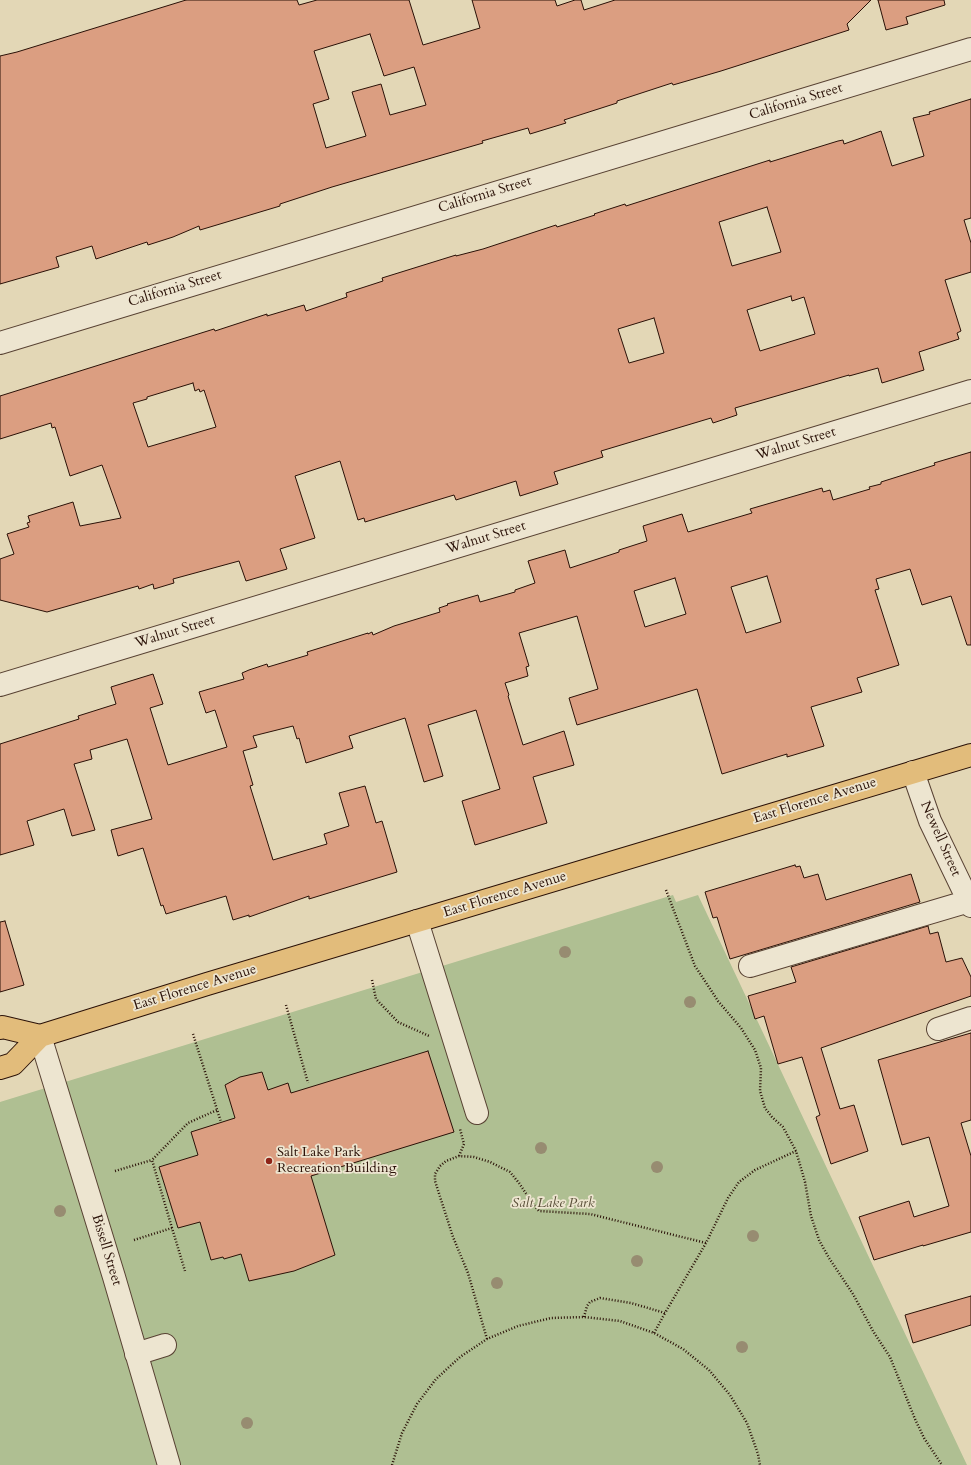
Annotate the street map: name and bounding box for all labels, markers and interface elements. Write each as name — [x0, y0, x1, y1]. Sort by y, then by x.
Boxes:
street label: California Street — [747, 80, 845, 124]
street label: California Street — [436, 173, 534, 217]
street label: California Street — [126, 267, 224, 311]
street label: Walnut Street — [754, 424, 838, 464]
street label: Walnut Street — [444, 518, 528, 558]
street label: Walnut Street — [133, 612, 217, 652]
street label: East Florence Avenue — [751, 774, 879, 828]
street label: Newell Street — [916, 799, 964, 879]
street label: East Florence Avenue — [441, 868, 569, 922]
street label: East Florence Avenue — [131, 961, 259, 1015]
place label: Salt Lake Park Recreation Building — [277, 1145, 396, 1178]
marker: Salt Lake Park Recreation Building — [264, 1156, 274, 1166]
park label: Salt Lake Park — [511, 1196, 595, 1212]
street label: Bissell Street — [87, 1212, 125, 1288]

